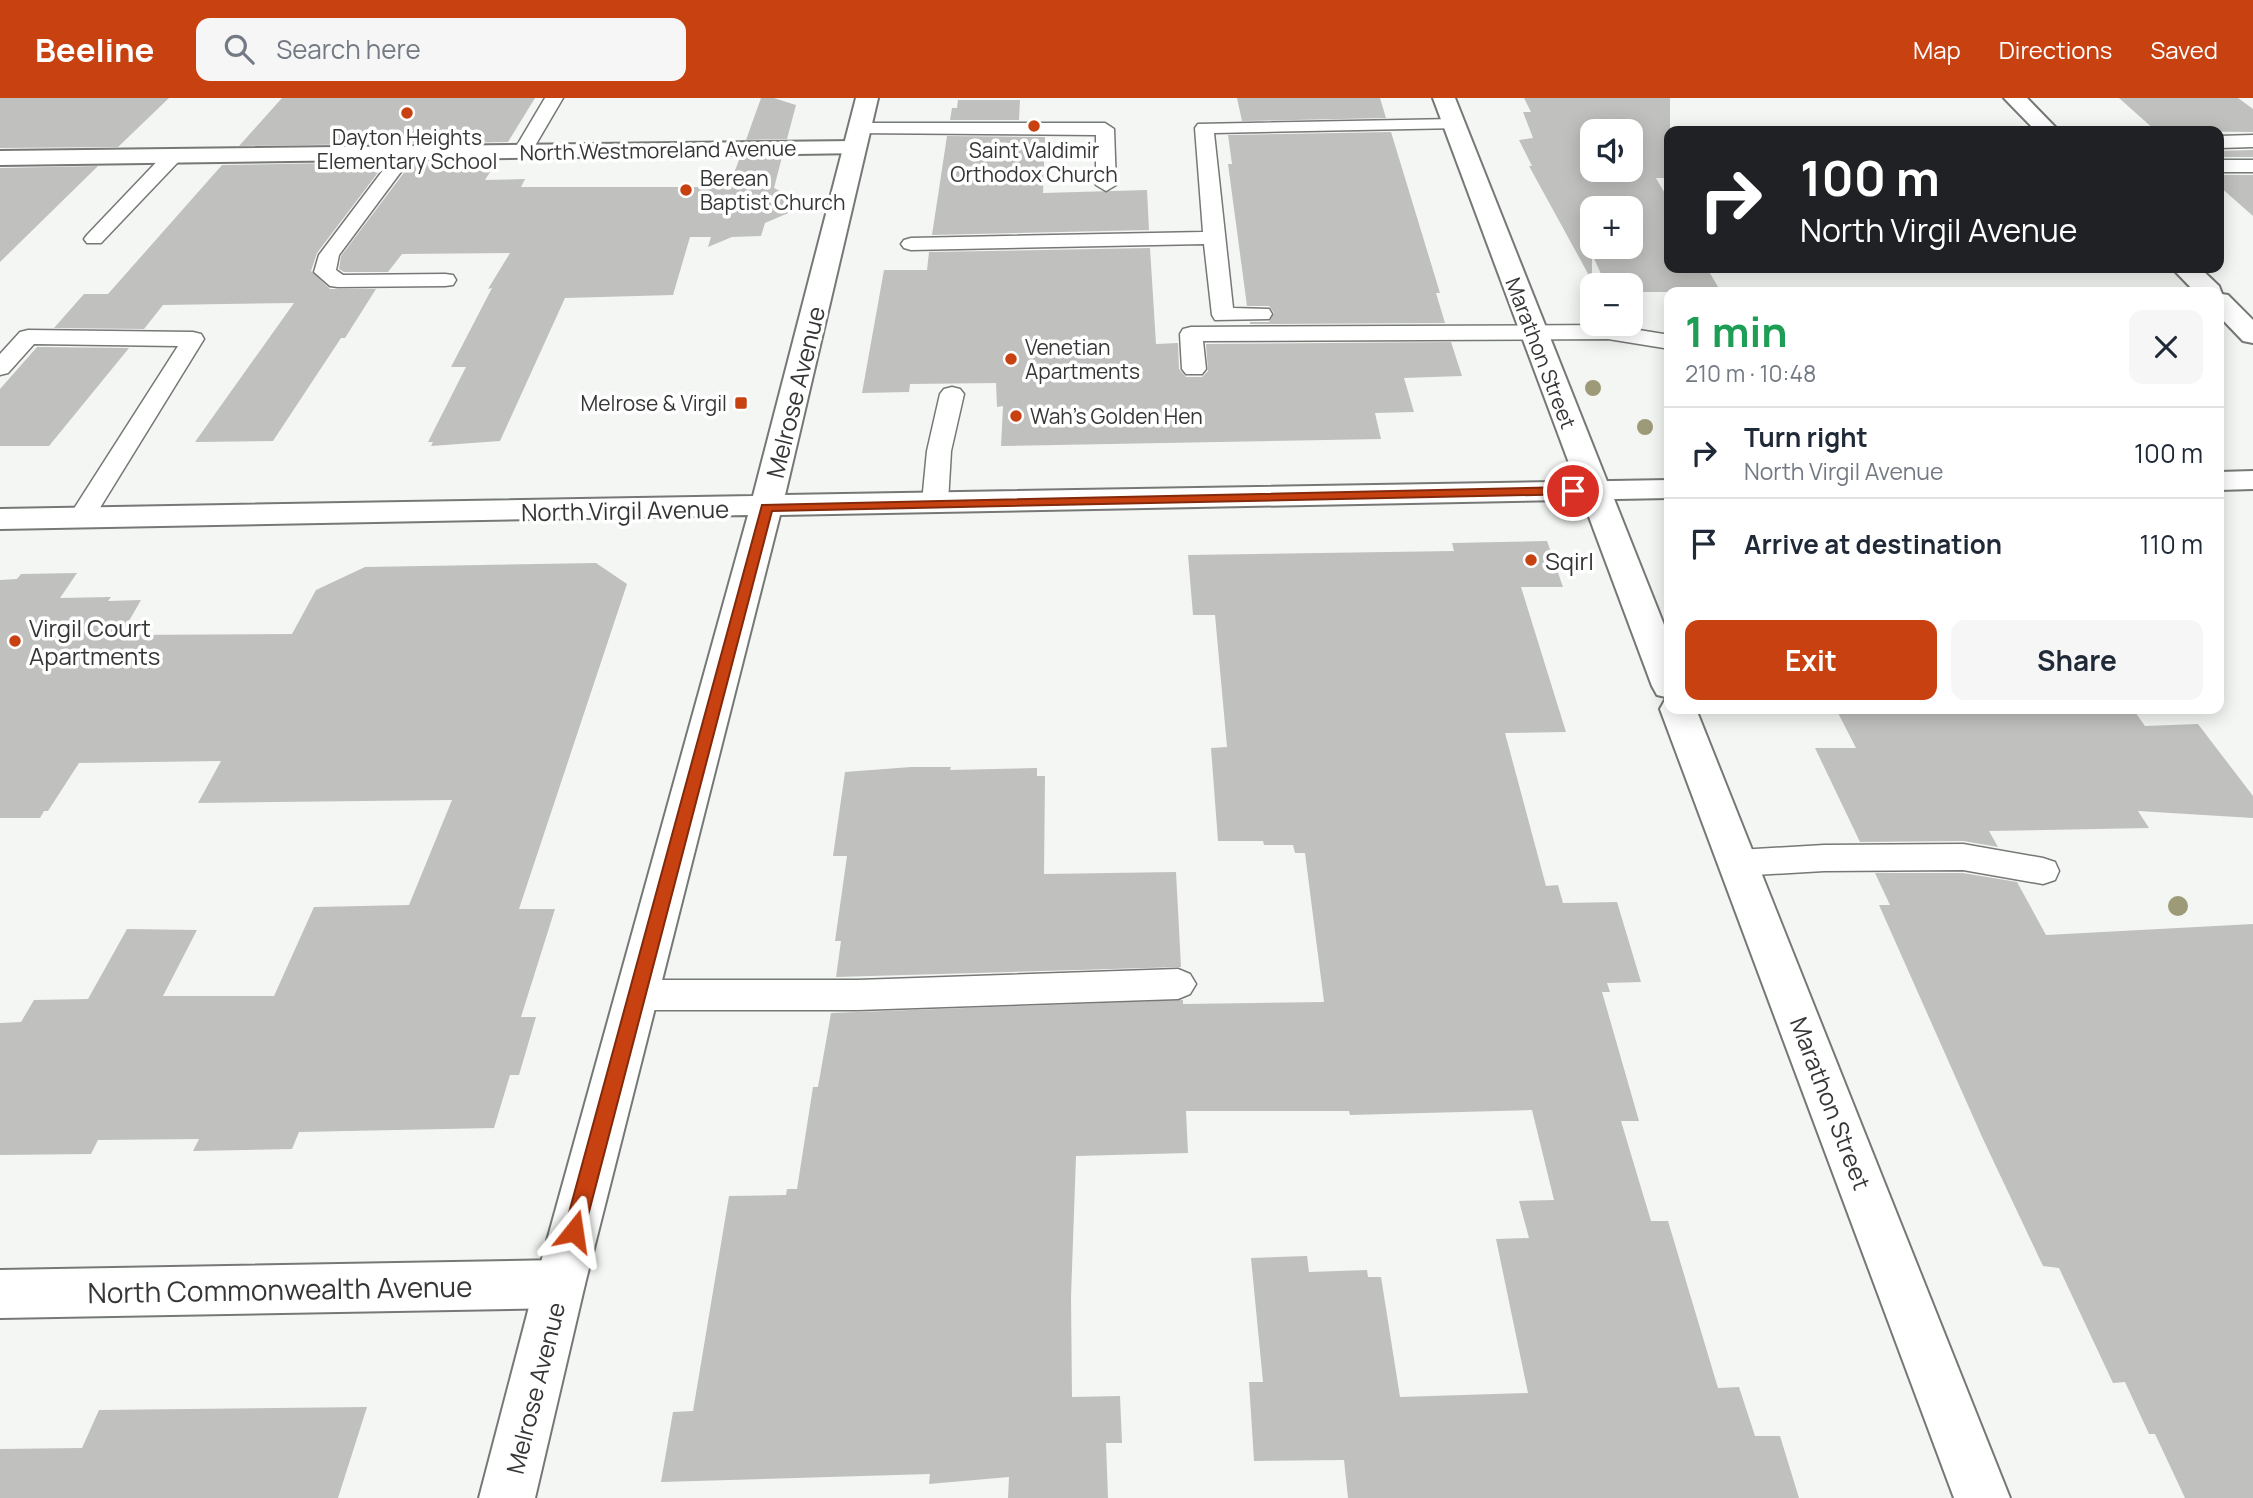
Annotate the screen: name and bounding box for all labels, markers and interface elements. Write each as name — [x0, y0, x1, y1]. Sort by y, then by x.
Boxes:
search box — [196, 18, 686, 81]
text: Beeline — [35, 27, 154, 72]
icon: search — [220, 30, 258, 68]
text: Search here — [276, 31, 421, 67]
text: Map — [1913, 33, 1961, 66]
text: Directions — [1999, 33, 2112, 66]
text: Saved — [2150, 33, 2218, 66]
marker: Dayton Heights Elementary School — [399, 105, 415, 121]
marker: Saint Valdimir Orthodox Church — [1026, 118, 1042, 134]
map controls — [1580, 119, 1643, 336]
button: sound — [1580, 119, 1643, 182]
place label: Dayton Heights Elementary School — [317, 123, 497, 175]
street label: North Westmoreland Avenue — [519, 134, 797, 166]
place label: Saint Valdimir Orthodox Church — [950, 136, 1118, 188]
text: 100 m — [1800, 144, 1940, 211]
icon: right — [1685, 154, 1776, 245]
place label: Berean Baptist Church — [700, 164, 845, 216]
marker: Berean Baptist Church — [678, 182, 694, 198]
button: + — [1580, 196, 1643, 259]
text: North Virgil Avenue — [1800, 208, 2077, 252]
street label: Marathon Street — [1499, 273, 1583, 433]
button: − — [1580, 273, 1643, 336]
text: 1 min — [1685, 302, 1788, 360]
street label: Melrose Avenue — [758, 303, 832, 481]
button: close — [2129, 310, 2203, 384]
place label: Venetian Apartments — [1025, 333, 1140, 385]
marker: Venetian Apartments — [1003, 351, 1019, 367]
text: 210 m · 10:48 — [1685, 357, 1816, 389]
place label: Melrose & Virgil — [581, 389, 727, 417]
marker: Melrose & Virgil — [733, 395, 749, 411]
place label: Wah's Golden Hen — [1030, 402, 1203, 430]
marker: Wah's Golden Hen — [1008, 408, 1024, 424]
text: Turn right — [1744, 419, 1868, 455]
icon: right — [1685, 434, 1723, 472]
text: 100 m — [2134, 435, 2203, 471]
text: North Virgil Avenue — [1744, 455, 1943, 487]
pin — [1543, 461, 1603, 521]
icon: arrive — [1554, 472, 1592, 510]
street label: North Virgil Avenue — [521, 492, 729, 528]
icon: arrive — [1685, 525, 1723, 563]
text: Arrive at destination — [1744, 526, 2002, 562]
text: 110 m — [2140, 526, 2203, 562]
place label: Sqirl — [1545, 544, 1594, 577]
marker: Sqirl — [1523, 552, 1539, 568]
place label: Virgil Court Apartments — [29, 611, 160, 672]
button: Exit — [1685, 620, 1937, 700]
button: Share — [1951, 620, 2203, 700]
marker: Virgil Court Apartments — [7, 633, 23, 649]
street label: Marathon Street — [1783, 1012, 1879, 1194]
position arrow — [537, 1194, 611, 1268]
street label: North Commonwealth Avenue — [87, 1267, 473, 1311]
street label: Melrose Avenue — [498, 1299, 572, 1477]

